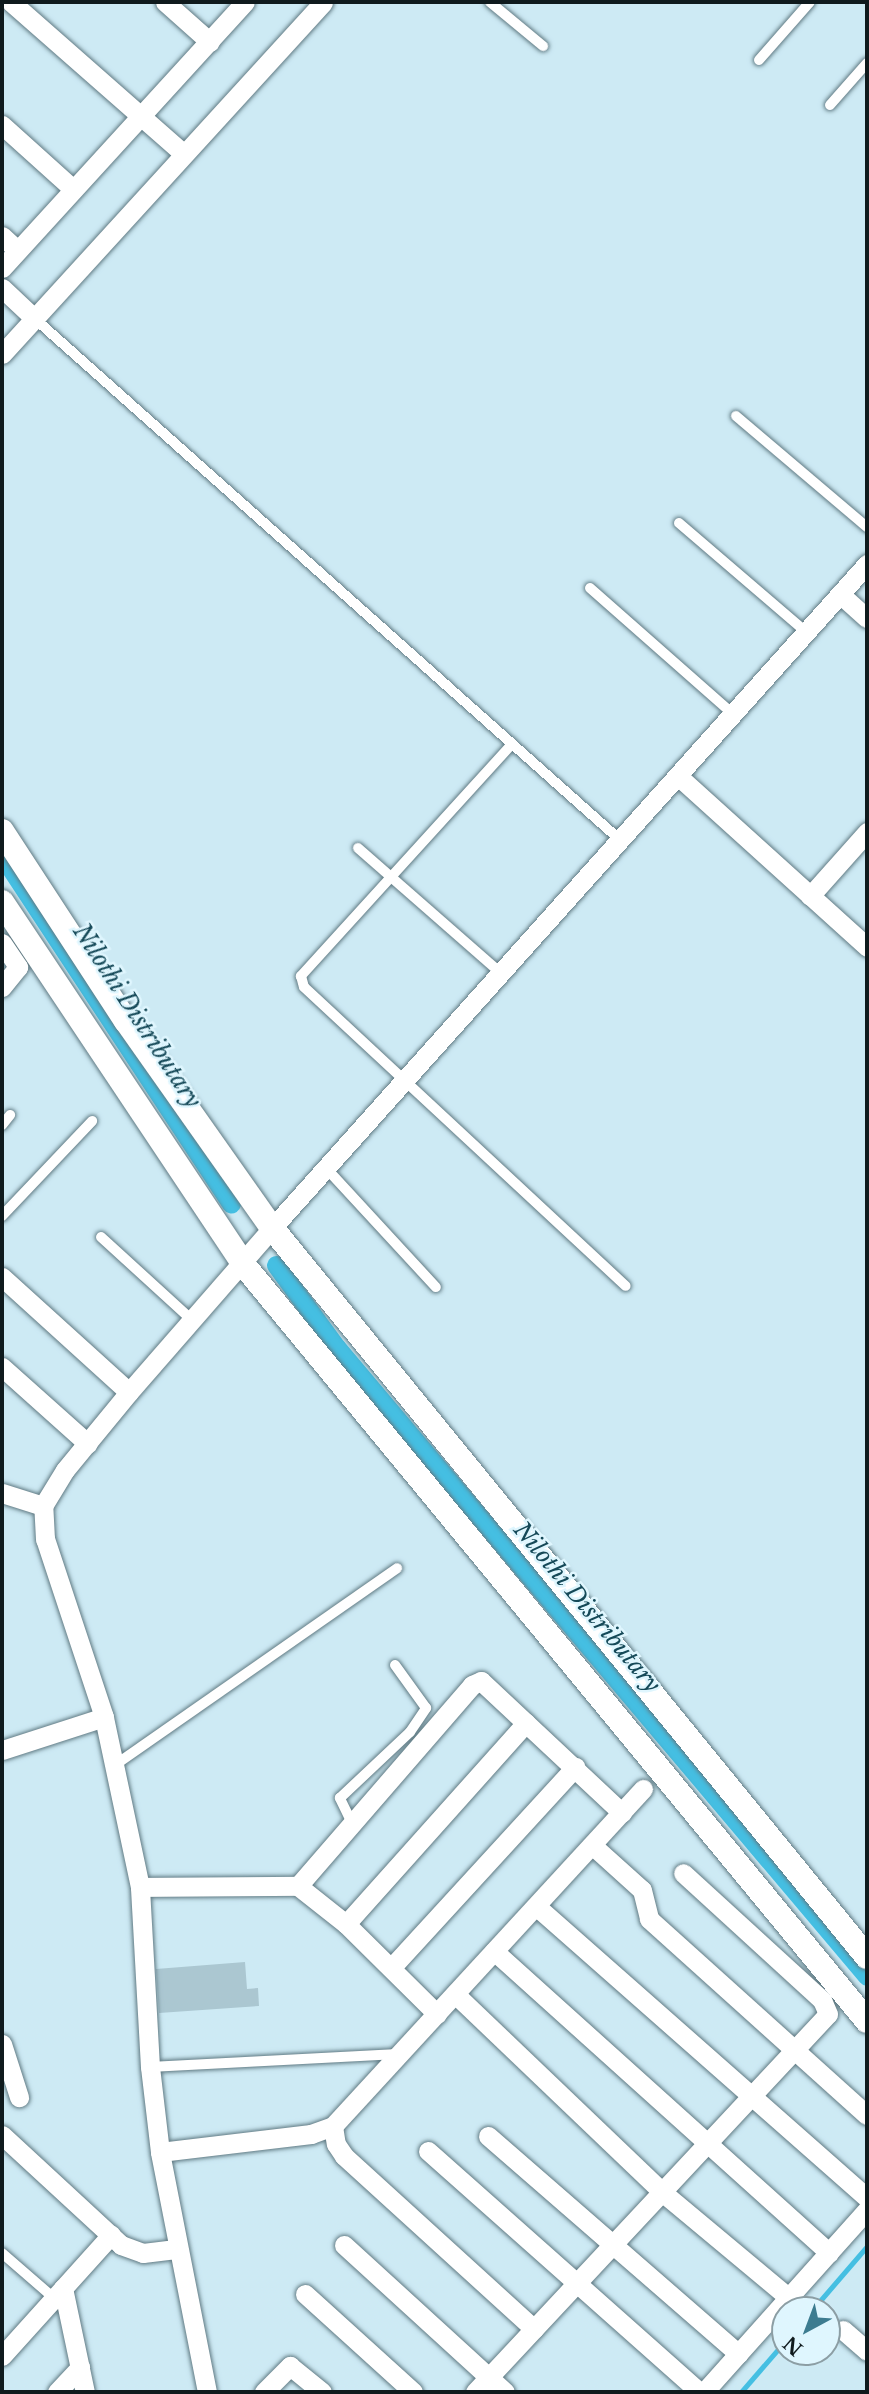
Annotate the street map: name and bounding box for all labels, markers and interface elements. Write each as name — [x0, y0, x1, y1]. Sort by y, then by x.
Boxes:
water label: Nilothi Distributary — [67, 919, 207, 1113]
water label: Nilothi Distributary — [508, 1516, 666, 1698]
north arrow — [771, 2296, 841, 2366]
text: N — [779, 2331, 807, 2360]

